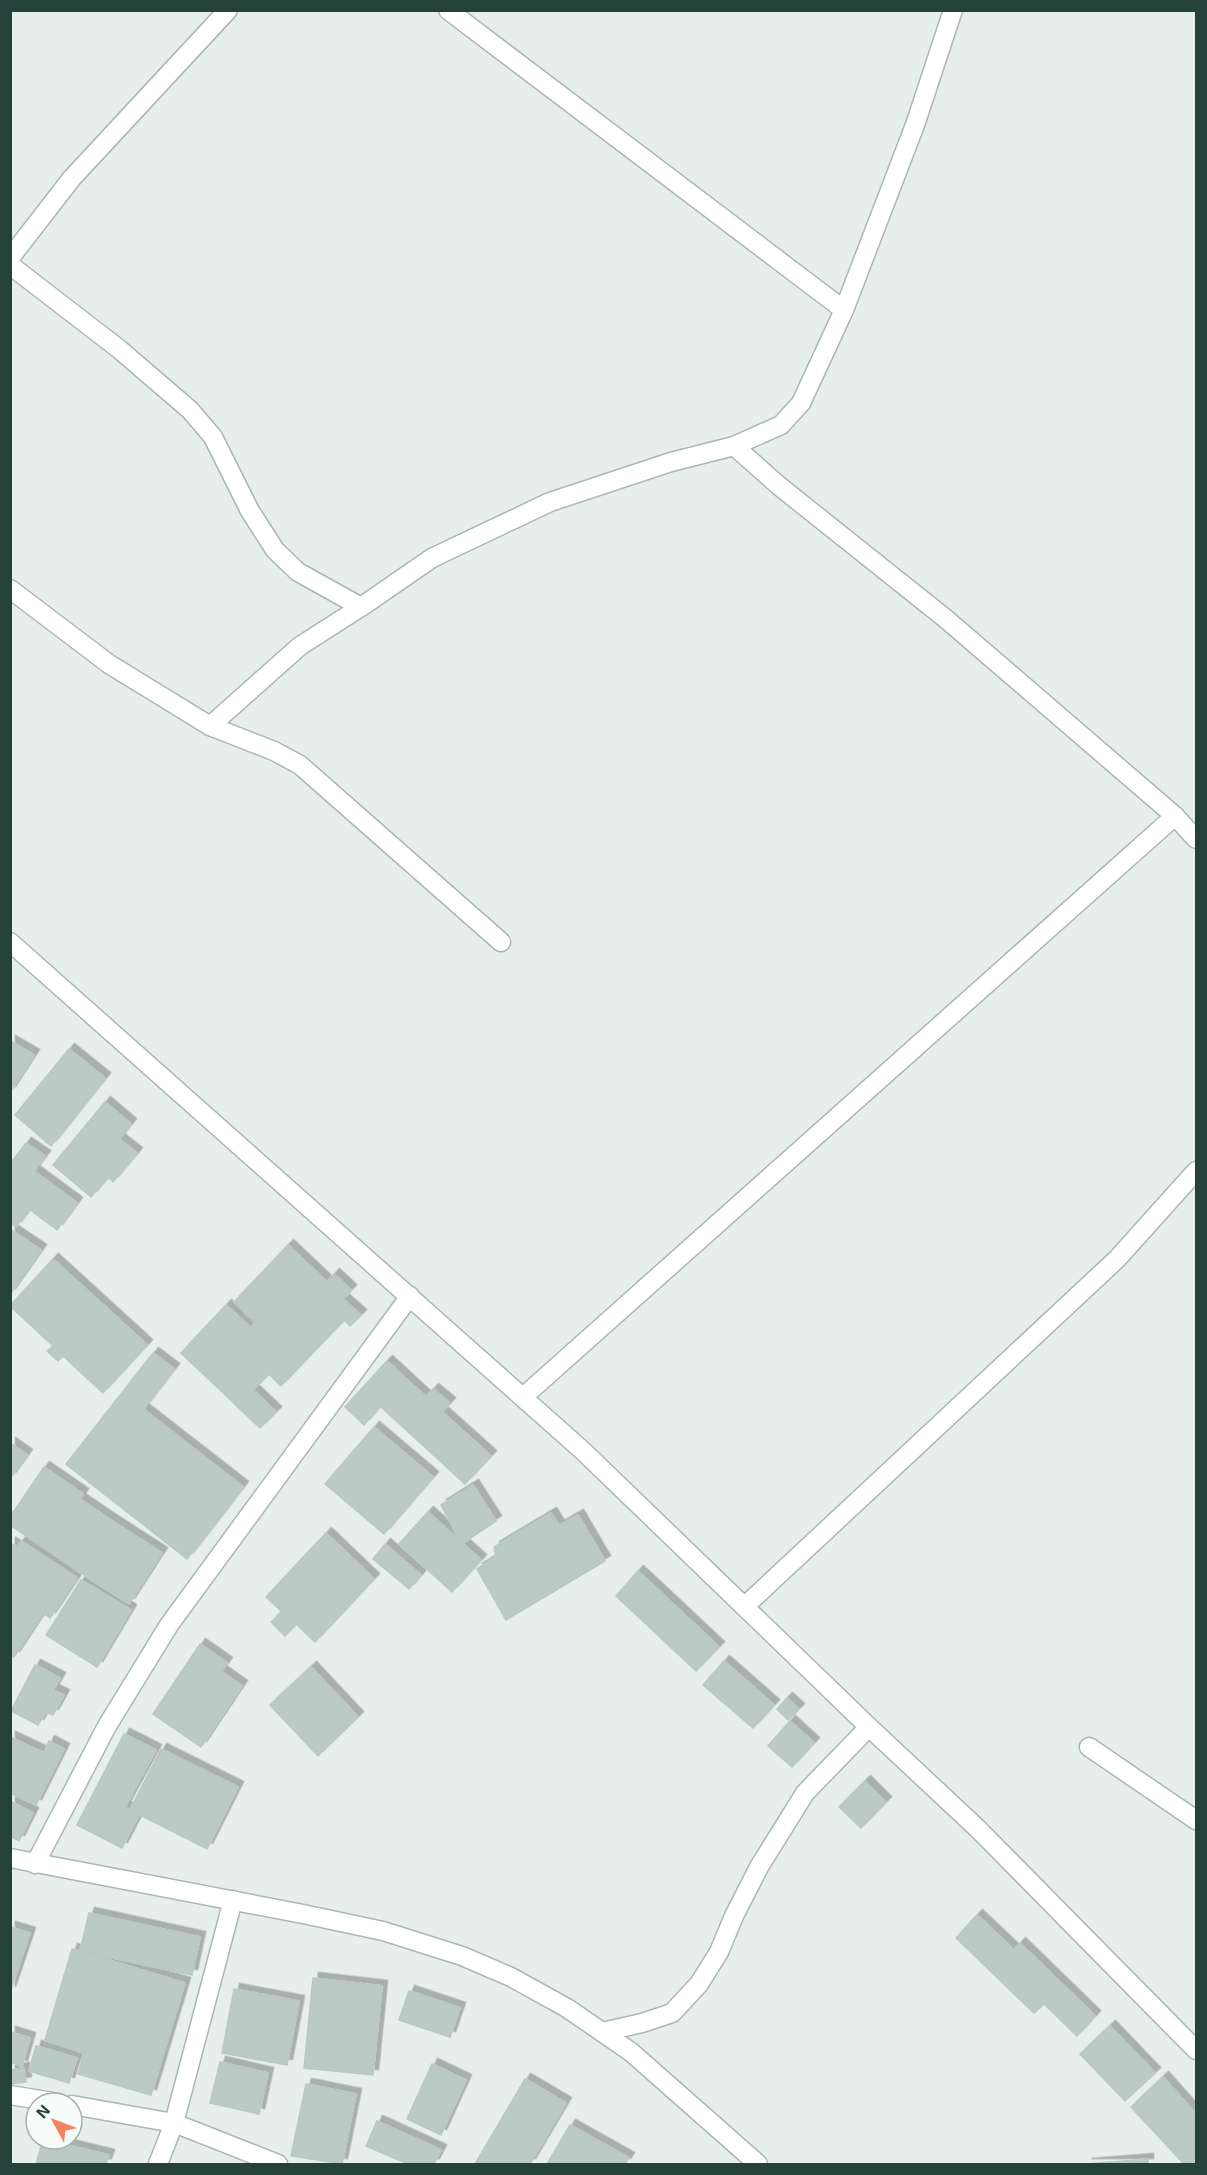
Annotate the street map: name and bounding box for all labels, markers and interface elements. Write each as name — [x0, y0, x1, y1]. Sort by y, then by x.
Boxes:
north arrow — [24, 2091, 84, 2151]
text: N — [31, 2100, 53, 2121]

